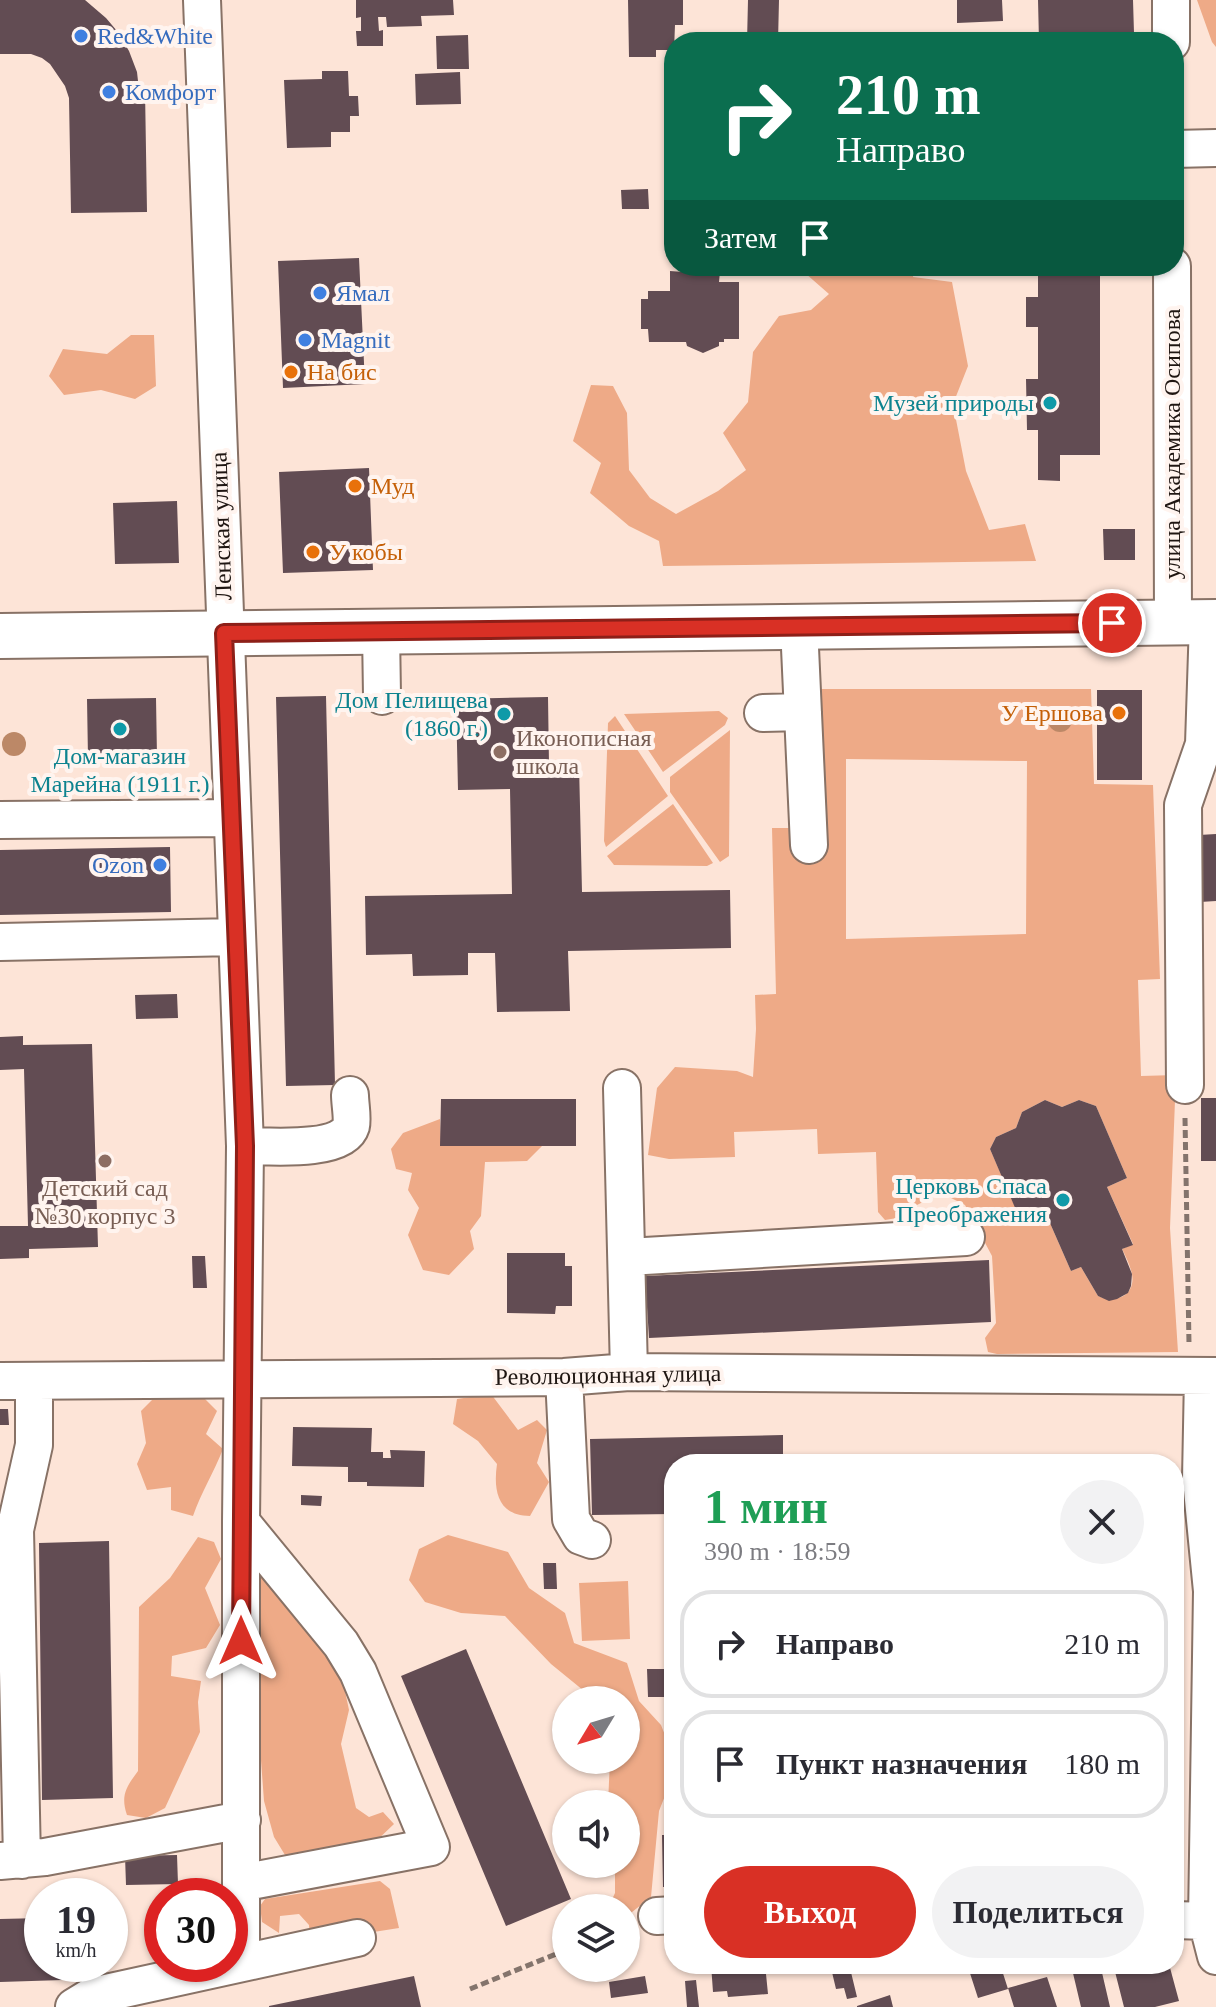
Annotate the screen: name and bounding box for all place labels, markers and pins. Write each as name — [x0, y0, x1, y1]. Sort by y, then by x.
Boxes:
place label: Red&White — [97, 23, 213, 49]
marker: Red&White — [72, 27, 90, 45]
place label: Комфорт — [125, 79, 217, 105]
marker: Комфорт — [100, 83, 118, 101]
place label: Ямал — [336, 280, 390, 306]
marker: Ямал — [311, 284, 329, 302]
place label: Magnit — [321, 327, 391, 353]
marker: Magnit — [296, 331, 314, 349]
place label: На бис — [307, 359, 377, 385]
marker: На бис — [282, 363, 300, 381]
place label: Музей природы — [873, 390, 1034, 416]
marker: Музей природы — [1041, 394, 1059, 412]
place label: Муд — [371, 473, 414, 499]
marker: Муд — [346, 477, 364, 495]
place label: У кобы — [329, 539, 403, 565]
marker: У кобы — [304, 543, 322, 561]
pin — [1078, 589, 1146, 657]
place label: Дом Пелищева (1860 г.) — [335, 687, 488, 741]
place label: У Ершова — [1001, 700, 1103, 726]
marker: У Ершова — [1110, 704, 1128, 722]
marker: Дом Пелищева (1860 г.) — [495, 705, 513, 723]
marker: Дом-магазин Марейна (1911 г.) — [111, 720, 129, 738]
place label: Иконописная школа — [516, 725, 652, 779]
place label: Дом-магазин Марейна (1911 г.) — [30, 743, 210, 797]
marker: Иконописная школа — [491, 743, 509, 761]
place label: Ozon — [92, 852, 144, 878]
marker: Ozon — [151, 856, 169, 874]
marker: Детский сад №30 корпус 3 — [96, 1152, 114, 1170]
place label: Церковь Спаса Преображения — [895, 1173, 1047, 1227]
place label: Детский сад №30 корпус 3 — [35, 1175, 175, 1229]
marker: Церковь Спаса Преображения — [1054, 1191, 1072, 1209]

